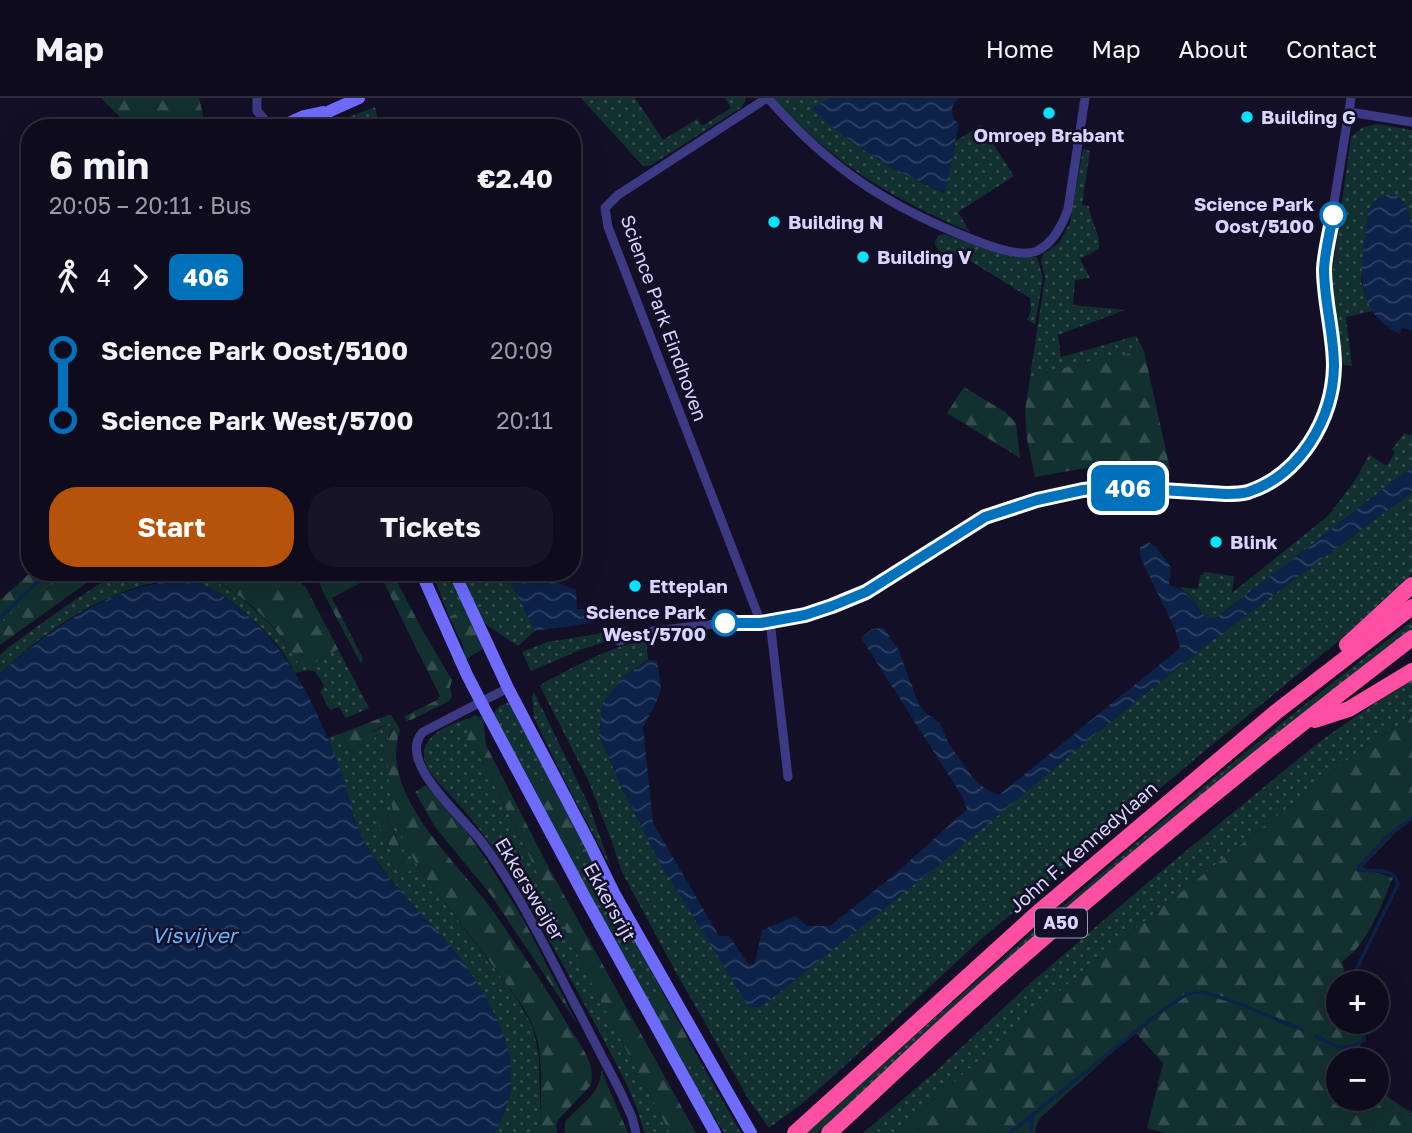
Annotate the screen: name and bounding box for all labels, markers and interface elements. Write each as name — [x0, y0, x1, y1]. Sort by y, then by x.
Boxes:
text: Map — [35, 29, 104, 68]
text: Home — [986, 34, 1054, 63]
text: Map — [1092, 34, 1141, 63]
text: About — [1179, 34, 1248, 63]
text: Contact — [1286, 34, 1377, 63]
marker: Omroep Brabant — [1041, 105, 1057, 121]
place label: Building G — [1261, 105, 1356, 128]
marker: Building G — [1239, 109, 1255, 125]
place label: Omroep Brabant — [974, 123, 1125, 146]
text: 6 min — [49, 142, 149, 187]
text: €2.40 — [477, 163, 553, 194]
text: 20:05 – 20:11 · Bus — [49, 191, 252, 219]
place label: Science Park Oost/5100 — [1194, 192, 1314, 237]
marker: Science Park Oost/5100 — [1320, 202, 1346, 228]
place label: Building N — [788, 210, 883, 233]
street label: Science Park Eindhoven — [616, 211, 713, 424]
marker: Building N — [766, 214, 782, 230]
place label: Building V — [877, 245, 972, 268]
marker: Building V — [855, 249, 871, 265]
icon: walk — [49, 258, 87, 296]
icon: forward — [121, 258, 159, 296]
text: 406 — [183, 262, 229, 291]
text: 4 — [97, 263, 111, 291]
text: Science Park Oost/5100 — [101, 335, 408, 366]
text: 20:09 — [490, 336, 553, 364]
text: Science Park West/5700 — [101, 405, 413, 436]
text: 20:11 — [496, 406, 553, 434]
line badge: 406 — [1088, 465, 1168, 511]
text: 406 — [1105, 473, 1151, 502]
button: Start — [49, 487, 294, 567]
button: Tickets — [308, 487, 553, 567]
place label: Blink — [1230, 530, 1277, 553]
marker: Blink — [1208, 534, 1224, 550]
place label: Etteplan — [649, 574, 728, 597]
marker: Etteplan — [627, 578, 643, 594]
place label: Science Park West/5700 — [586, 600, 706, 645]
marker: Science Park West/5700 — [712, 610, 738, 636]
street label: John F. Kennedylaan — [1004, 776, 1162, 917]
street label: Ekkersweijer — [491, 833, 570, 945]
street label: Ekkersrijt — [579, 858, 641, 945]
road number: A50 — [1035, 908, 1087, 938]
water label: Visvijver — [151, 922, 240, 948]
map controls — [1326, 971, 1389, 1111]
button: + — [1326, 971, 1389, 1034]
button: − — [1326, 1048, 1389, 1111]

